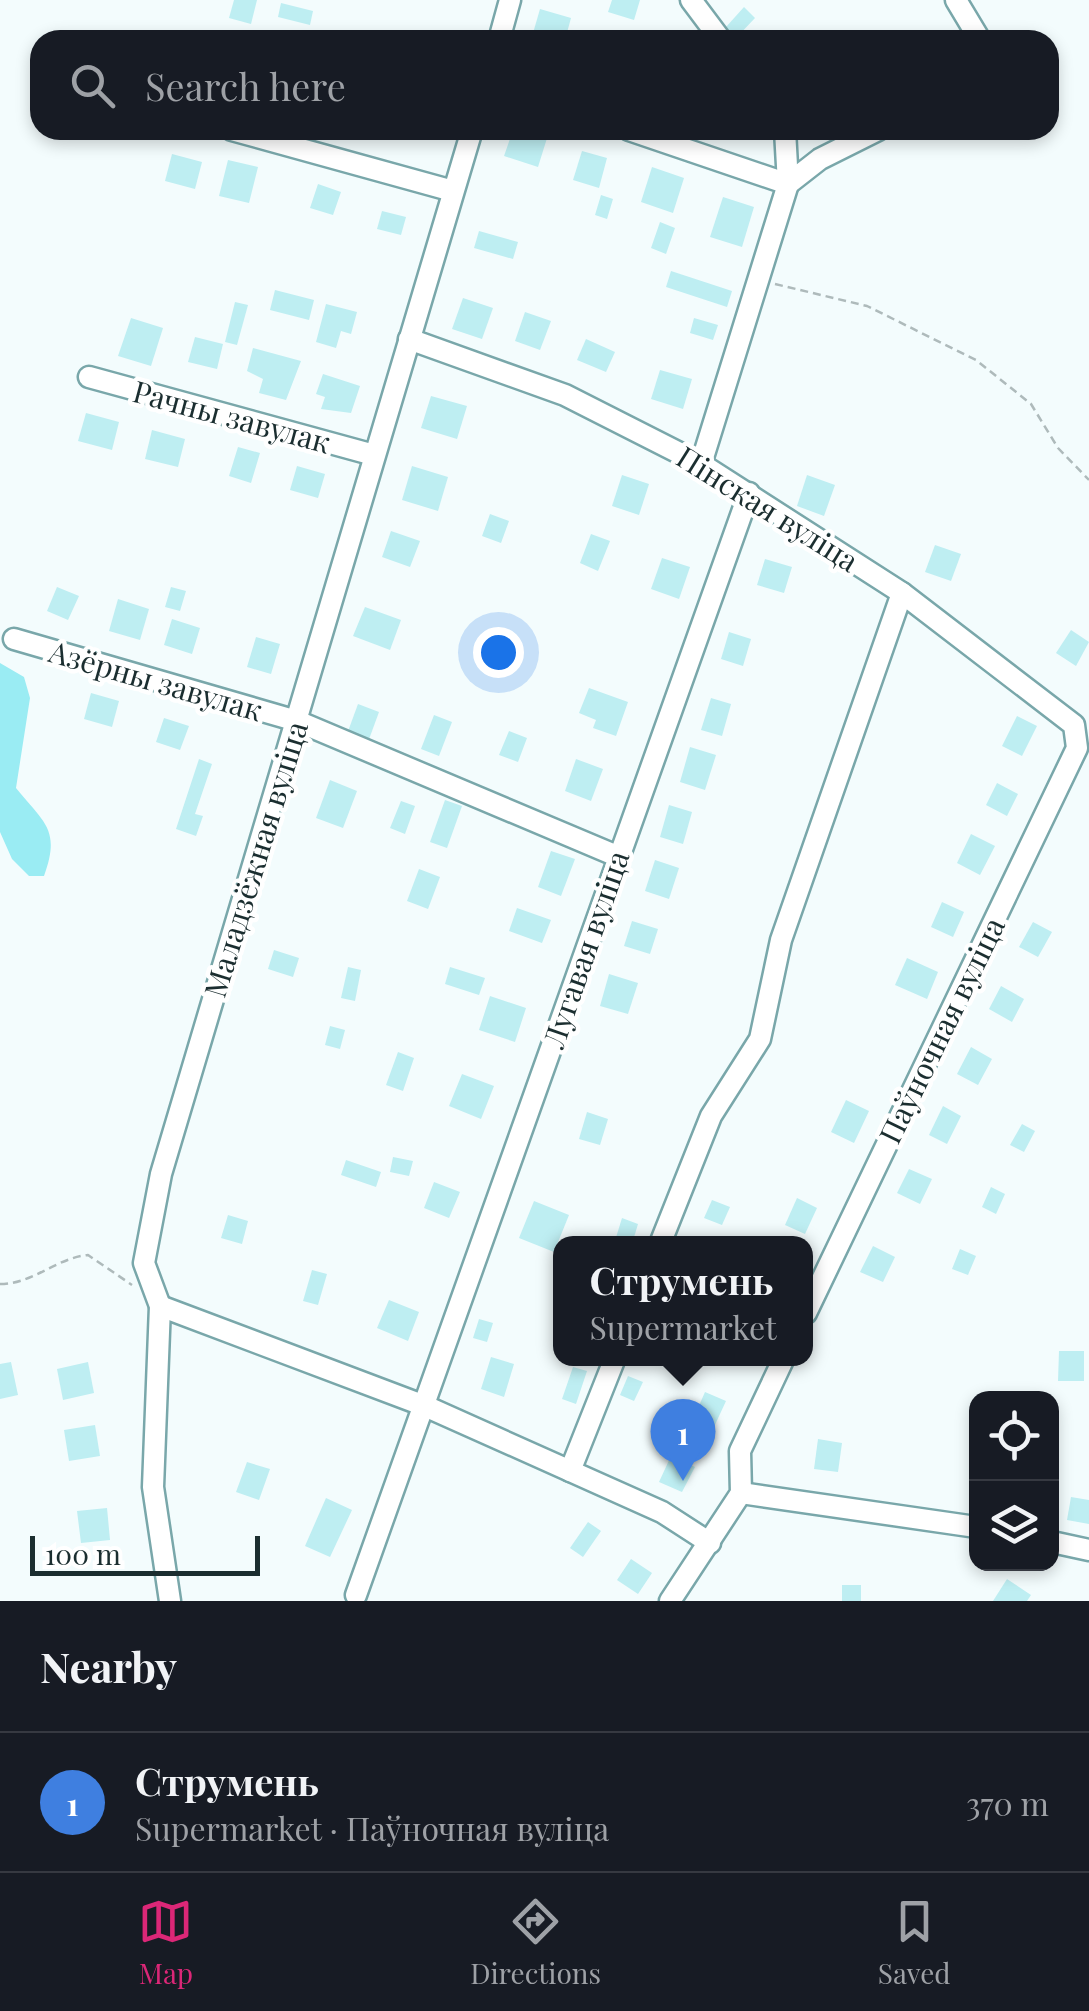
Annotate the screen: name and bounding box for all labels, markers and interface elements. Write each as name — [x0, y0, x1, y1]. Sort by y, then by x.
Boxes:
search box — [30, 30, 1059, 140]
icon: search — [65, 58, 120, 113]
text: Search here — [145, 60, 346, 111]
street label: Рачны завулак — [129, 370, 335, 462]
street label: Пінская вуліца — [670, 436, 866, 580]
your location — [473, 627, 524, 678]
street label: Азёрны завулак — [44, 630, 267, 730]
street label: Маладзёжная вуліца — [194, 716, 316, 1002]
street label: Лугавая вуліца — [532, 845, 637, 1054]
street label: Паўночная вуліца — [869, 910, 1013, 1150]
popup — [553, 1236, 813, 1366]
text: Струмень — [589, 1254, 773, 1305]
text: Supermarket — [589, 1305, 777, 1348]
map controls — [969, 1391, 1059, 1571]
button: locate — [969, 1391, 1059, 1481]
pin: 1 — [650, 1398, 716, 1481]
button: layers — [969, 1481, 1059, 1571]
scale bar — [30, 1531, 260, 1576]
text: 100 m — [45, 1535, 121, 1572]
text: Nearby — [40, 1638, 177, 1694]
text: Струмень — [135, 1755, 319, 1806]
text: 1 — [66, 1781, 79, 1824]
text: 370 m — [966, 1781, 1049, 1824]
text: Supermarket · Паўночная вуліца — [135, 1806, 609, 1849]
tab: Map — [138, 1894, 193, 1991]
tab: Directions — [470, 1894, 601, 1991]
tab: Saved — [878, 1894, 951, 1991]

